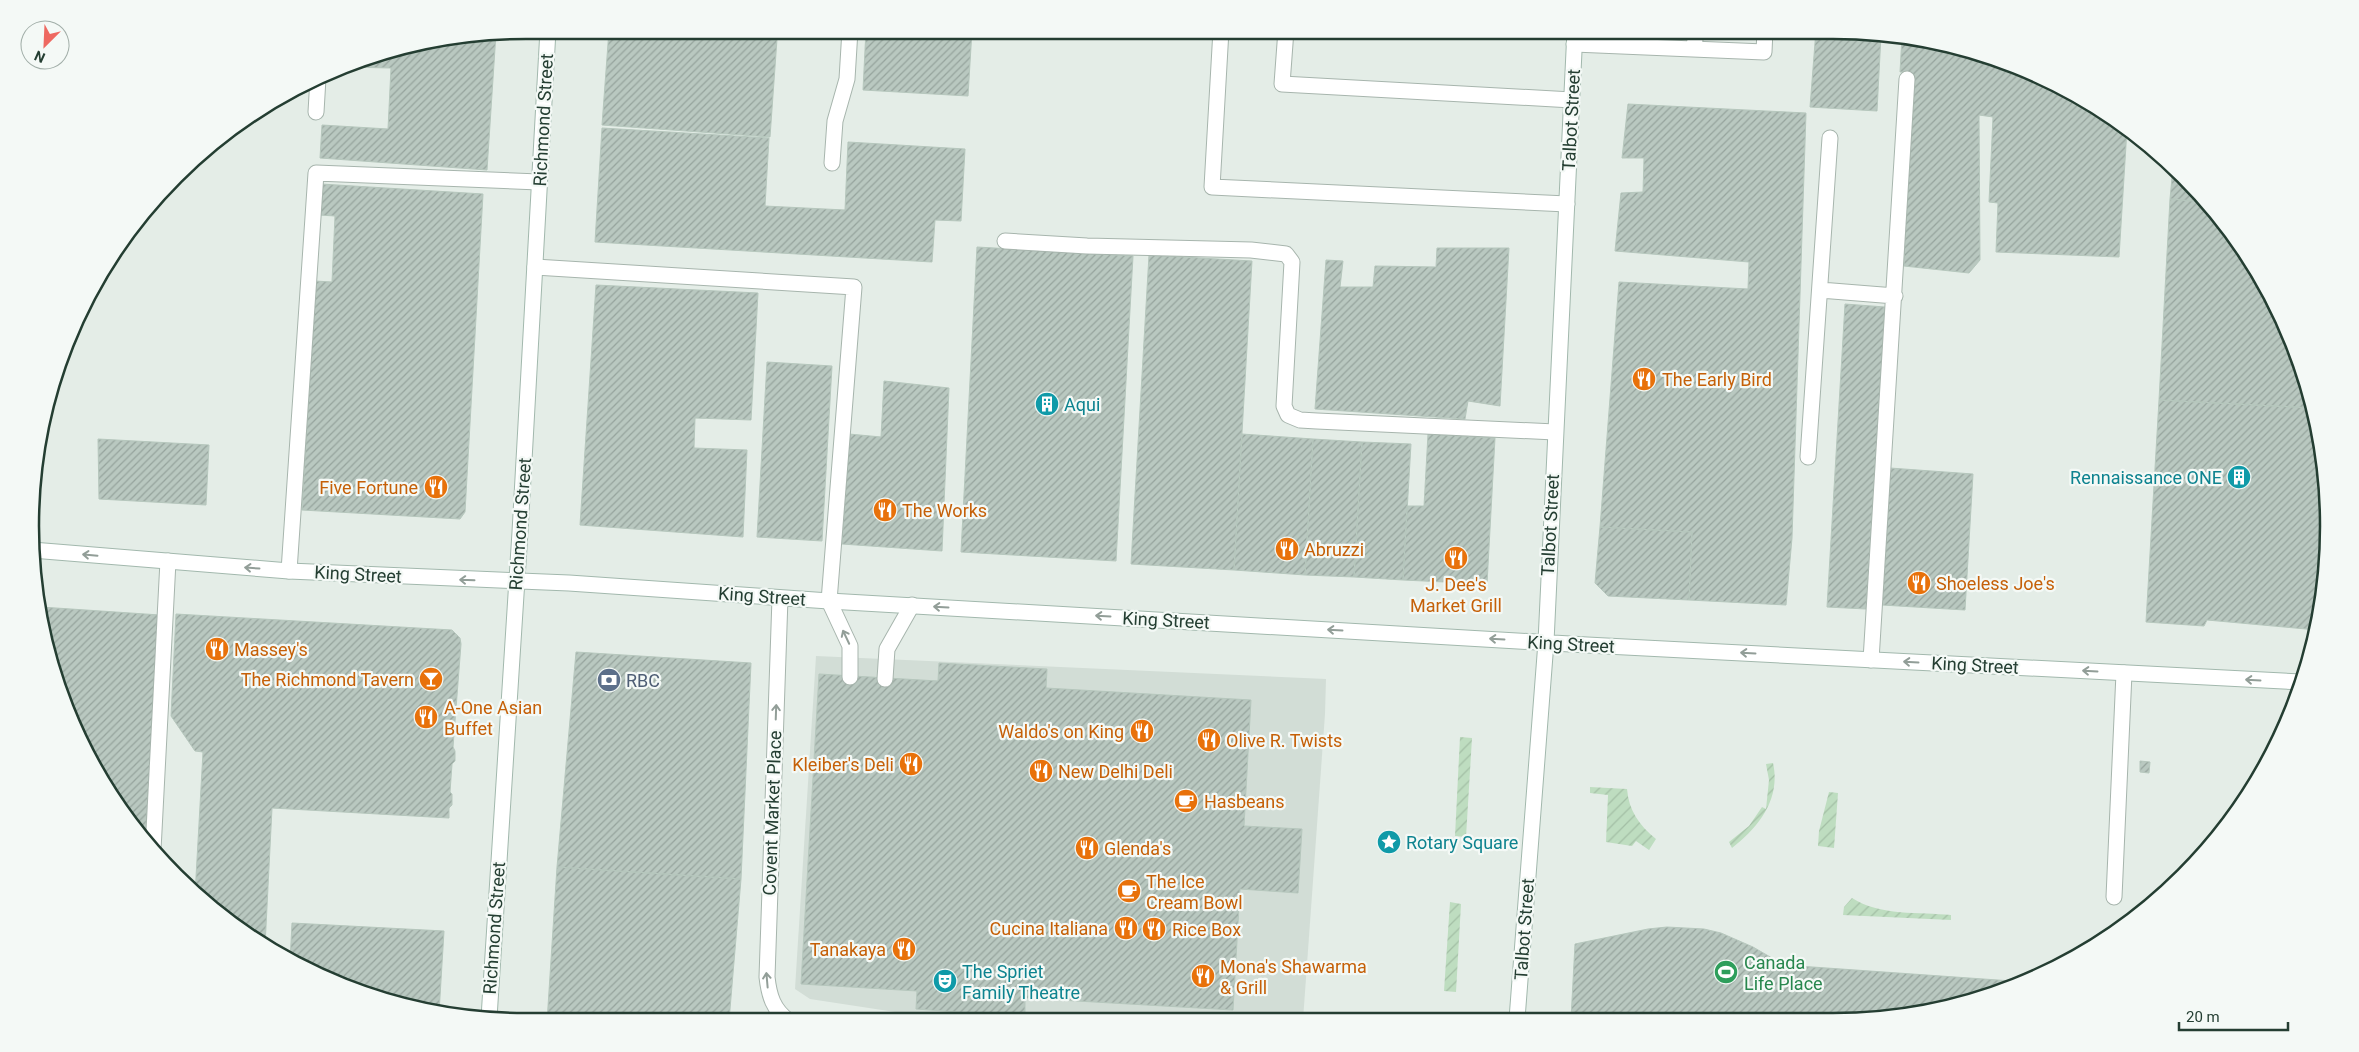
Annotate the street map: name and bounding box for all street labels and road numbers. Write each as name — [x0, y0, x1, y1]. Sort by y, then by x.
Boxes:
street label: Richmond Street — [529, 53, 557, 187]
street label: Talbot Street — [1558, 68, 1584, 172]
street label: Richmond Street — [505, 457, 535, 591]
street label: Talbot Street — [1537, 473, 1563, 577]
street label: King Street — [314, 561, 402, 587]
street label: King Street — [718, 582, 807, 610]
street label: King Street — [1122, 607, 1210, 633]
street label: King Street — [1527, 631, 1615, 657]
street label: King Street — [1931, 652, 2019, 678]
street label: Covent Market Place — [759, 730, 785, 896]
street label: Richmond Street — [479, 861, 509, 995]
street label: Talbot Street — [1510, 877, 1538, 981]

